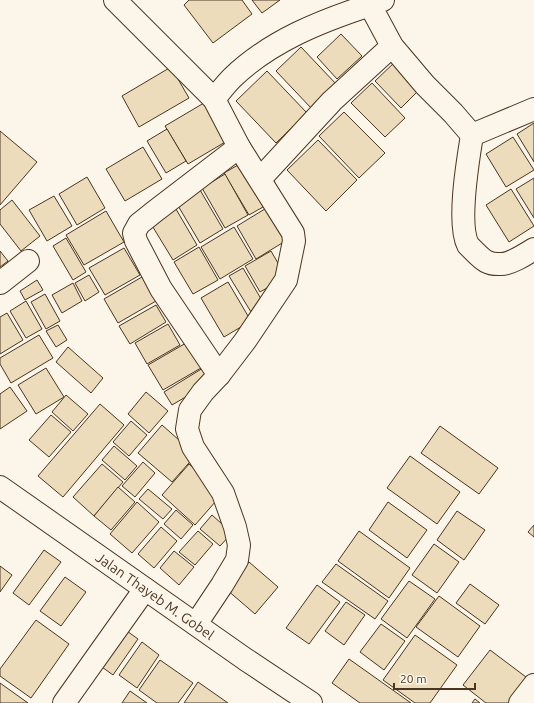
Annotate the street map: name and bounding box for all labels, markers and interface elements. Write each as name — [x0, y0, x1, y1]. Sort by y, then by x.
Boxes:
street label: Jalan Thayeb M. Gobel — [93, 549, 218, 643]
scale bar — [394, 665, 475, 691]
text: 20 m — [400, 672, 427, 685]

